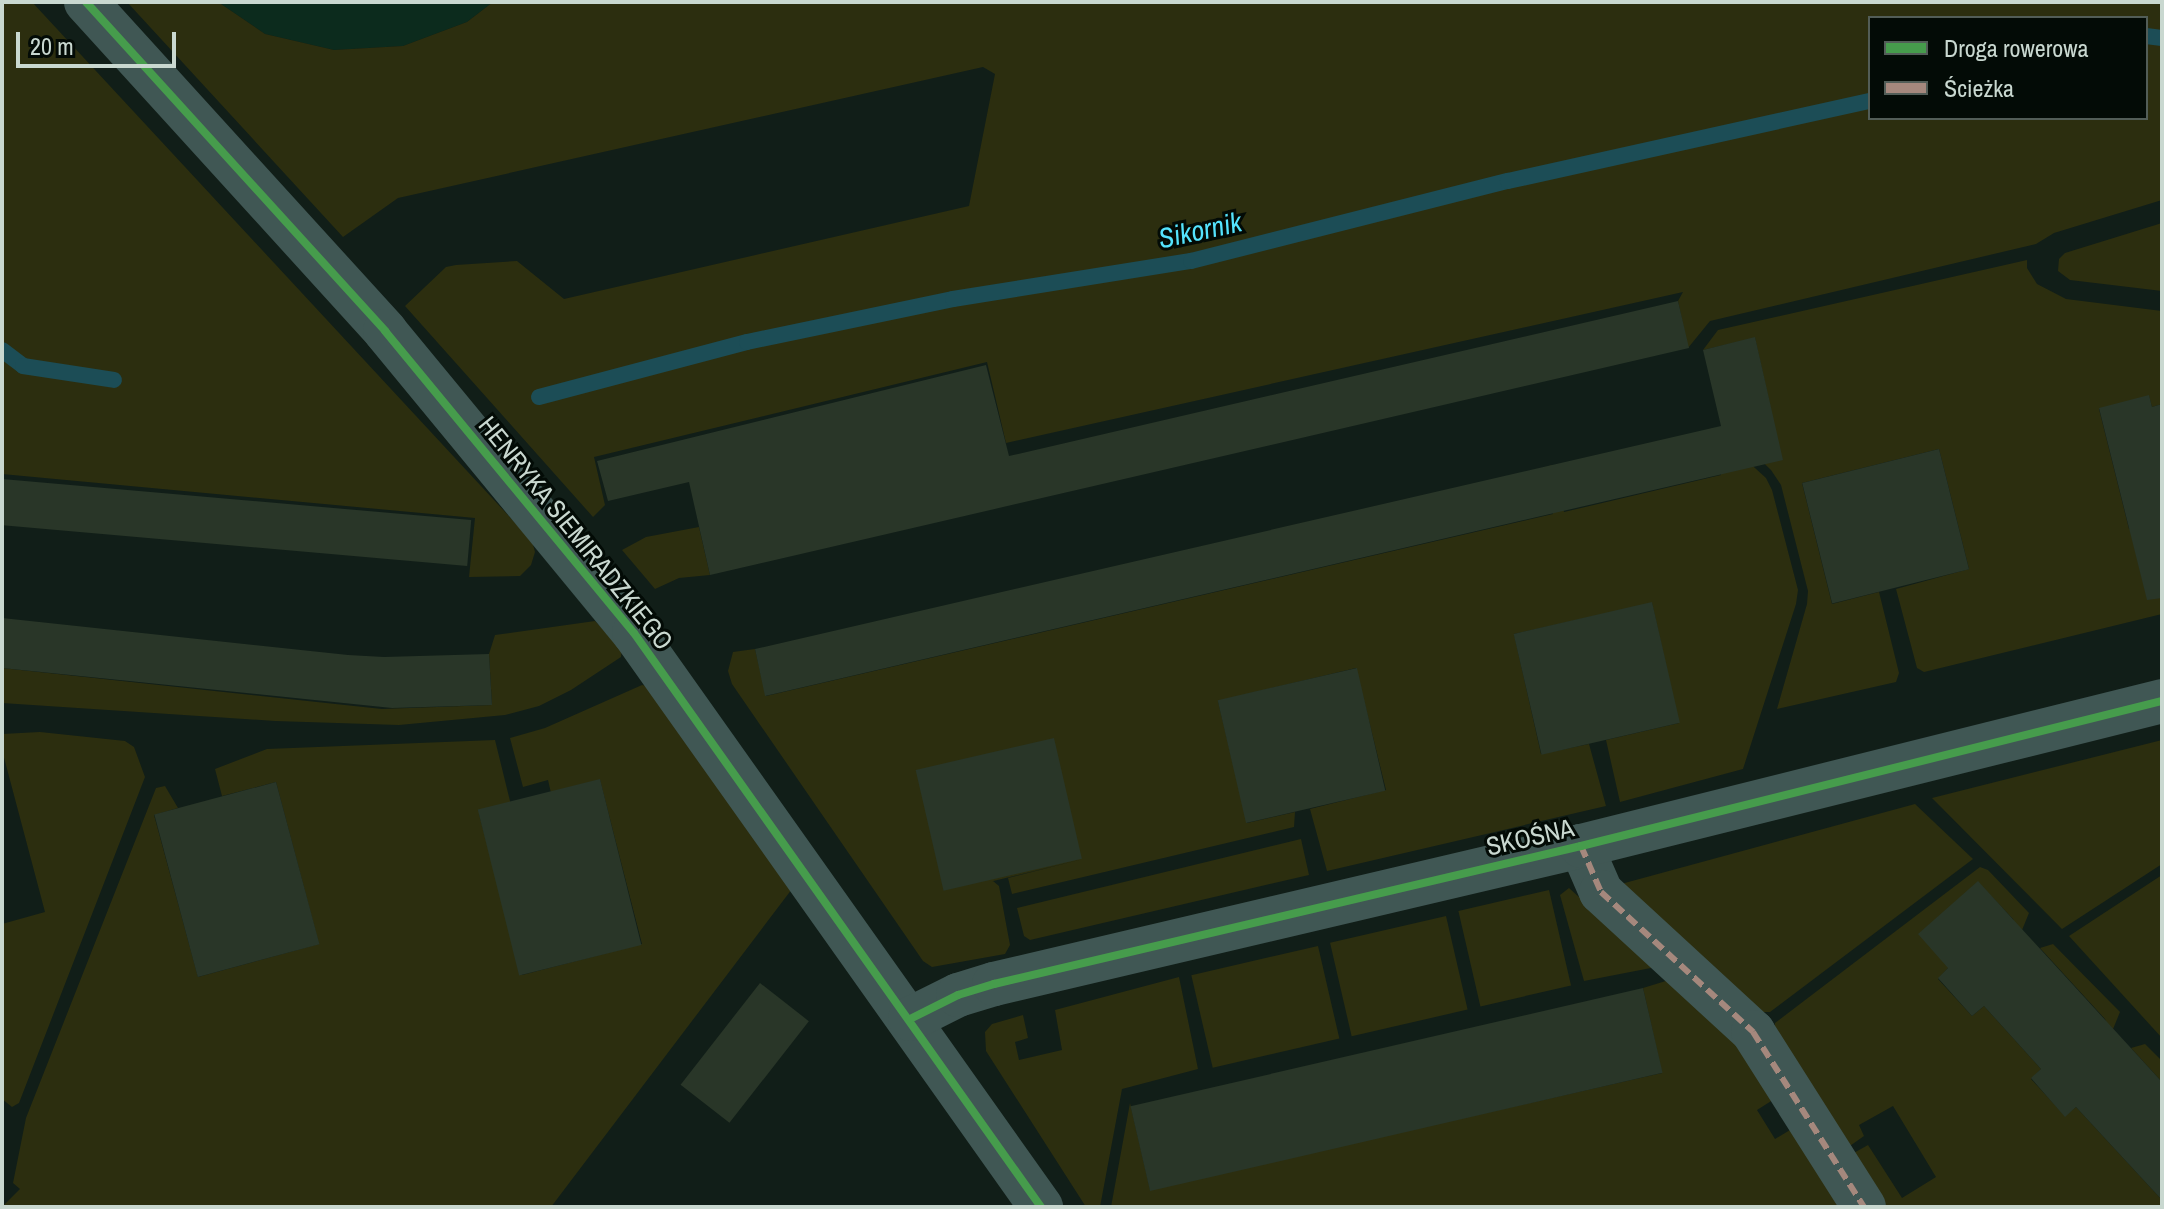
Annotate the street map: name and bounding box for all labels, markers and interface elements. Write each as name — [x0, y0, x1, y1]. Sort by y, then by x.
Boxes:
scale bar — [20, 16, 180, 66]
legend — [1868, 16, 2148, 120]
text: 20 m — [30, 30, 74, 62]
text: Droga rowerowa — [1944, 32, 2088, 64]
text: Ścieżka — [1944, 72, 2014, 104]
water label: Sikornik — [1155, 205, 1245, 255]
street label: HENRYKA SIEMIRADZKIEGO — [472, 410, 680, 656]
street label: SKOŚNA — [1483, 812, 1577, 862]

